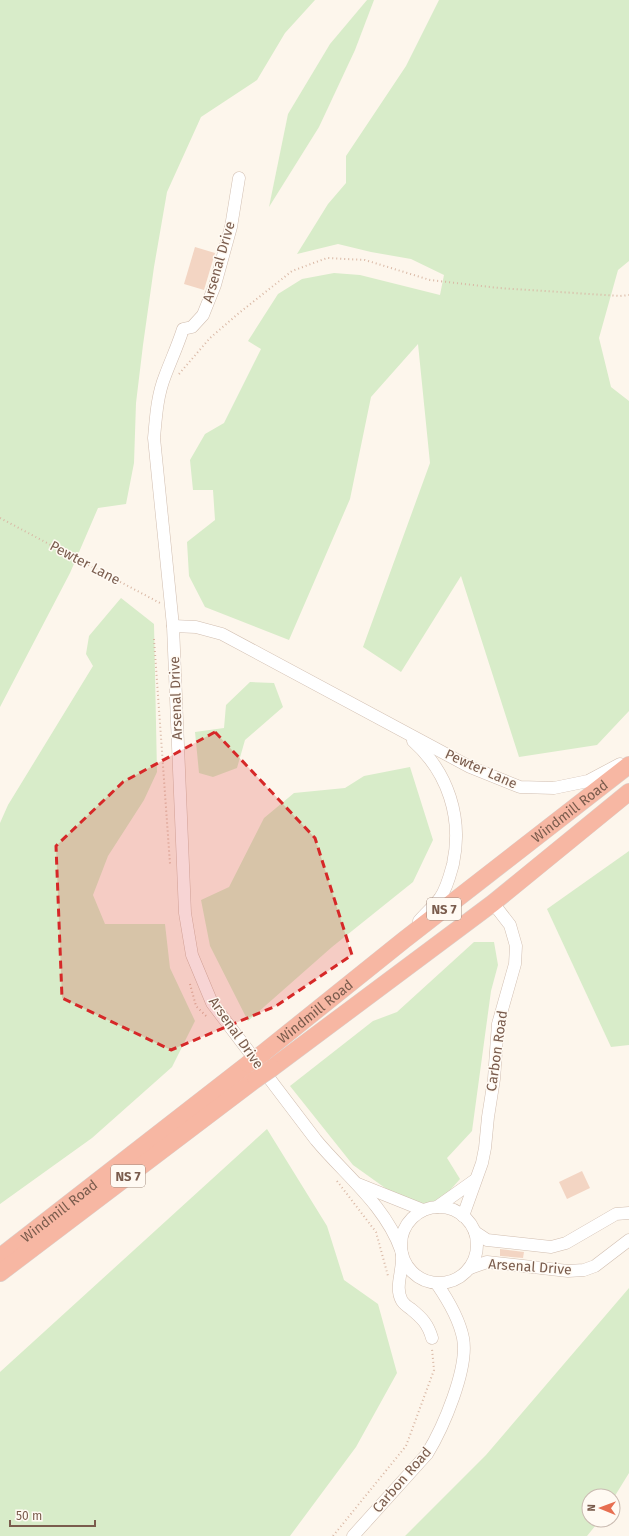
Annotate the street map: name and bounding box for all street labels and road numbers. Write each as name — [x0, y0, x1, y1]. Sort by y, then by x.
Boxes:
street label: Arsenal Drive — [199, 219, 239, 305]
street label: Pewter Lane — [47, 537, 123, 589]
street label: Arsenal Drive — [166, 656, 186, 740]
street label: Pewter Lane — [442, 746, 520, 792]
street label: Windmill Road — [528, 776, 611, 846]
road number: NS 7 — [427, 898, 461, 920]
street label: Windmill Road — [274, 976, 356, 1047]
street label: Arsenal Drive — [205, 994, 267, 1072]
street label: Carbon Road — [483, 1010, 511, 1092]
road number: NS 7 — [111, 1165, 145, 1187]
street label: Windmill Road — [18, 1176, 101, 1246]
street label: Arsenal Drive — [488, 1256, 572, 1278]
street label: Carbon Road — [369, 1444, 435, 1516]

